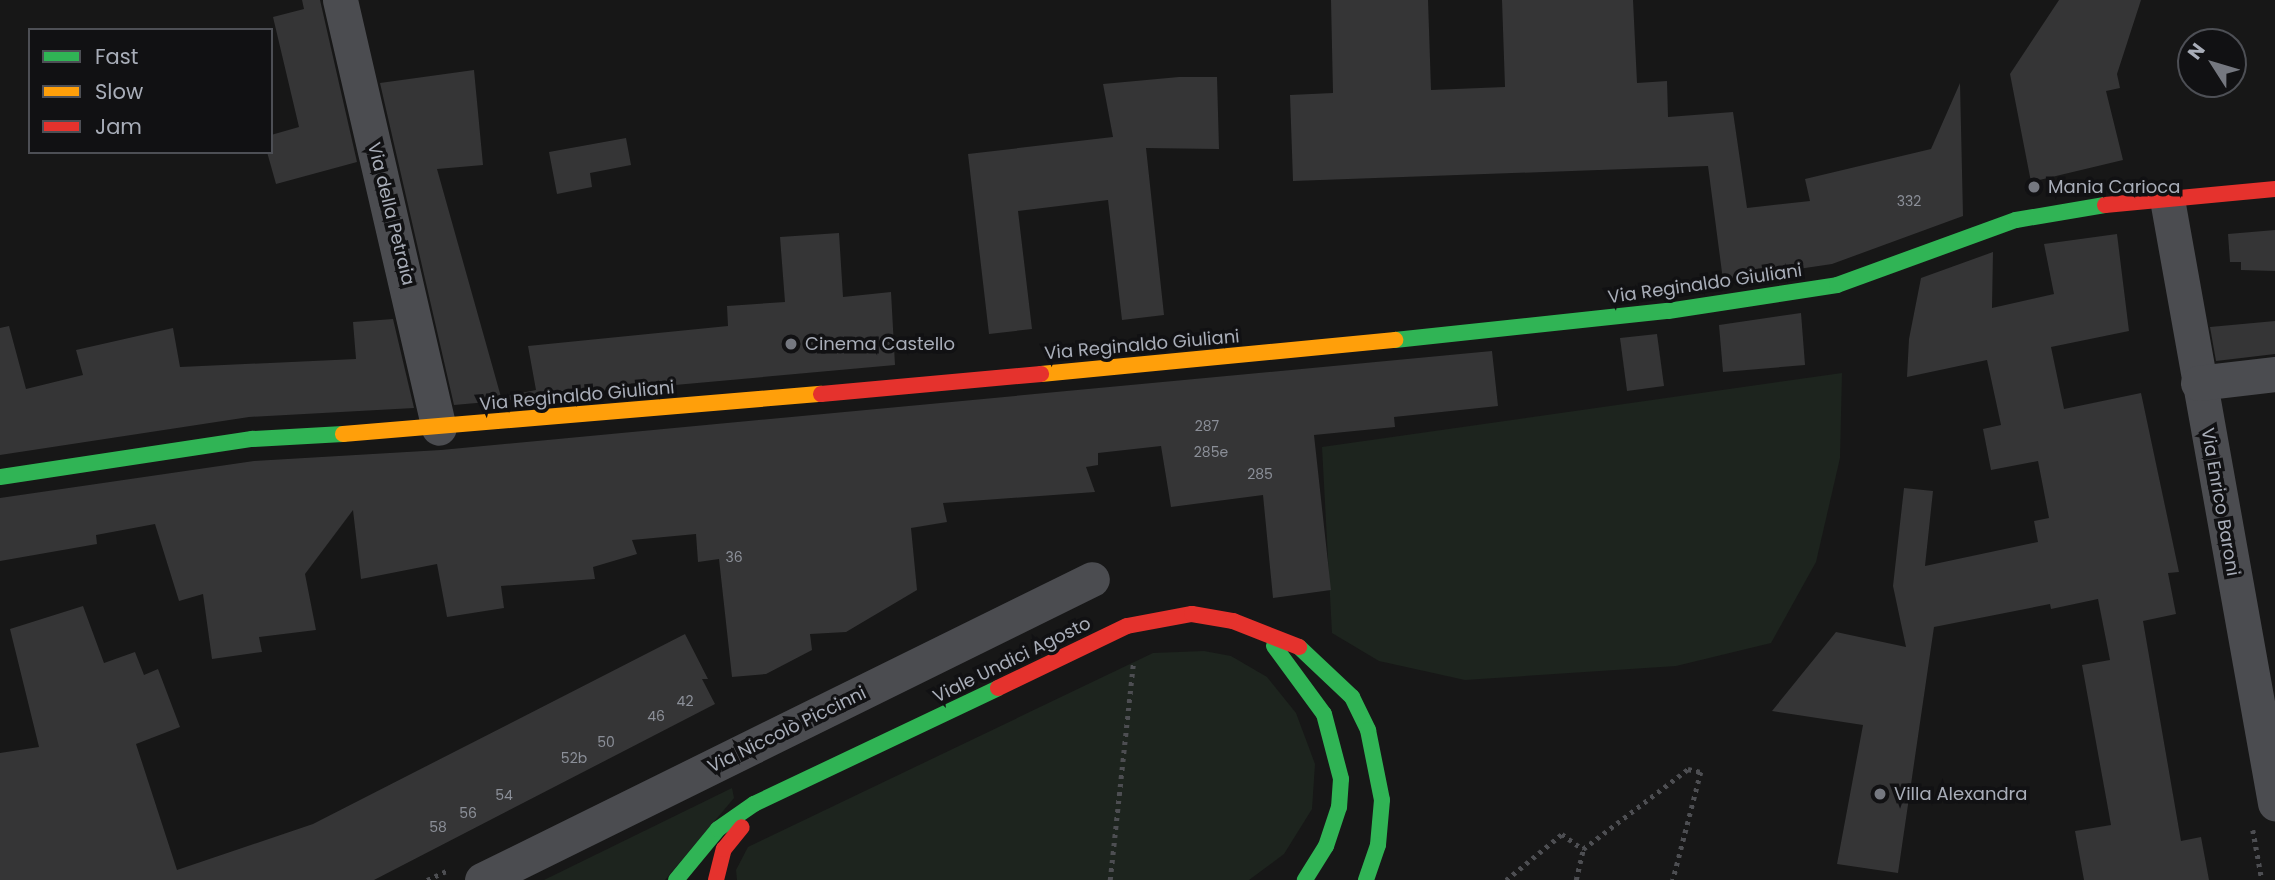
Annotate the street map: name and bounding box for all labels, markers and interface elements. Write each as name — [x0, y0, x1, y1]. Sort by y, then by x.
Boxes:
legend — [28, 28, 273, 154]
north arrow — [2177, 28, 2247, 98]
text: N — [2181, 37, 2212, 65]
text: Fast — [95, 42, 138, 71]
text: Slow — [95, 77, 143, 106]
text: Jam — [95, 112, 142, 141]
street label: Via della Petraia — [363, 140, 419, 288]
place label: Mania Carioca — [2048, 176, 2180, 198]
marker: Mania Carioca — [2026, 179, 2042, 195]
house number: 332 — [1897, 193, 1921, 209]
street label: Via Reginaldo Giuliani — [1607, 260, 1803, 308]
street label: Via Reginaldo Giuliani — [1044, 326, 1240, 364]
place label: Cinema Castello — [805, 333, 955, 355]
marker: Cinema Castello — [783, 336, 799, 352]
street label: Via Reginaldo Giuliani — [479, 377, 675, 415]
house number: 287 — [1195, 418, 1219, 434]
street label: Via Enrico Baroni — [2196, 426, 2244, 578]
house number: 285e — [1194, 444, 1228, 460]
house number: 285 — [1247, 466, 1273, 482]
house number: 36 — [725, 549, 743, 565]
street label: Viale Undici Agosto — [930, 612, 1094, 708]
street label: Via Niccolò Piccinni — [704, 682, 870, 778]
house number: 42 — [677, 693, 693, 709]
house number: 46 — [647, 708, 665, 724]
house number: 50 — [597, 734, 615, 750]
house number: 52b — [561, 750, 587, 766]
place label: Villa Alexandra — [1894, 783, 2028, 805]
marker: Villa Alexandra — [1872, 786, 1888, 802]
house number: 54 — [495, 787, 513, 803]
house number: 56 — [459, 805, 477, 821]
house number: 58 — [429, 819, 447, 835]

